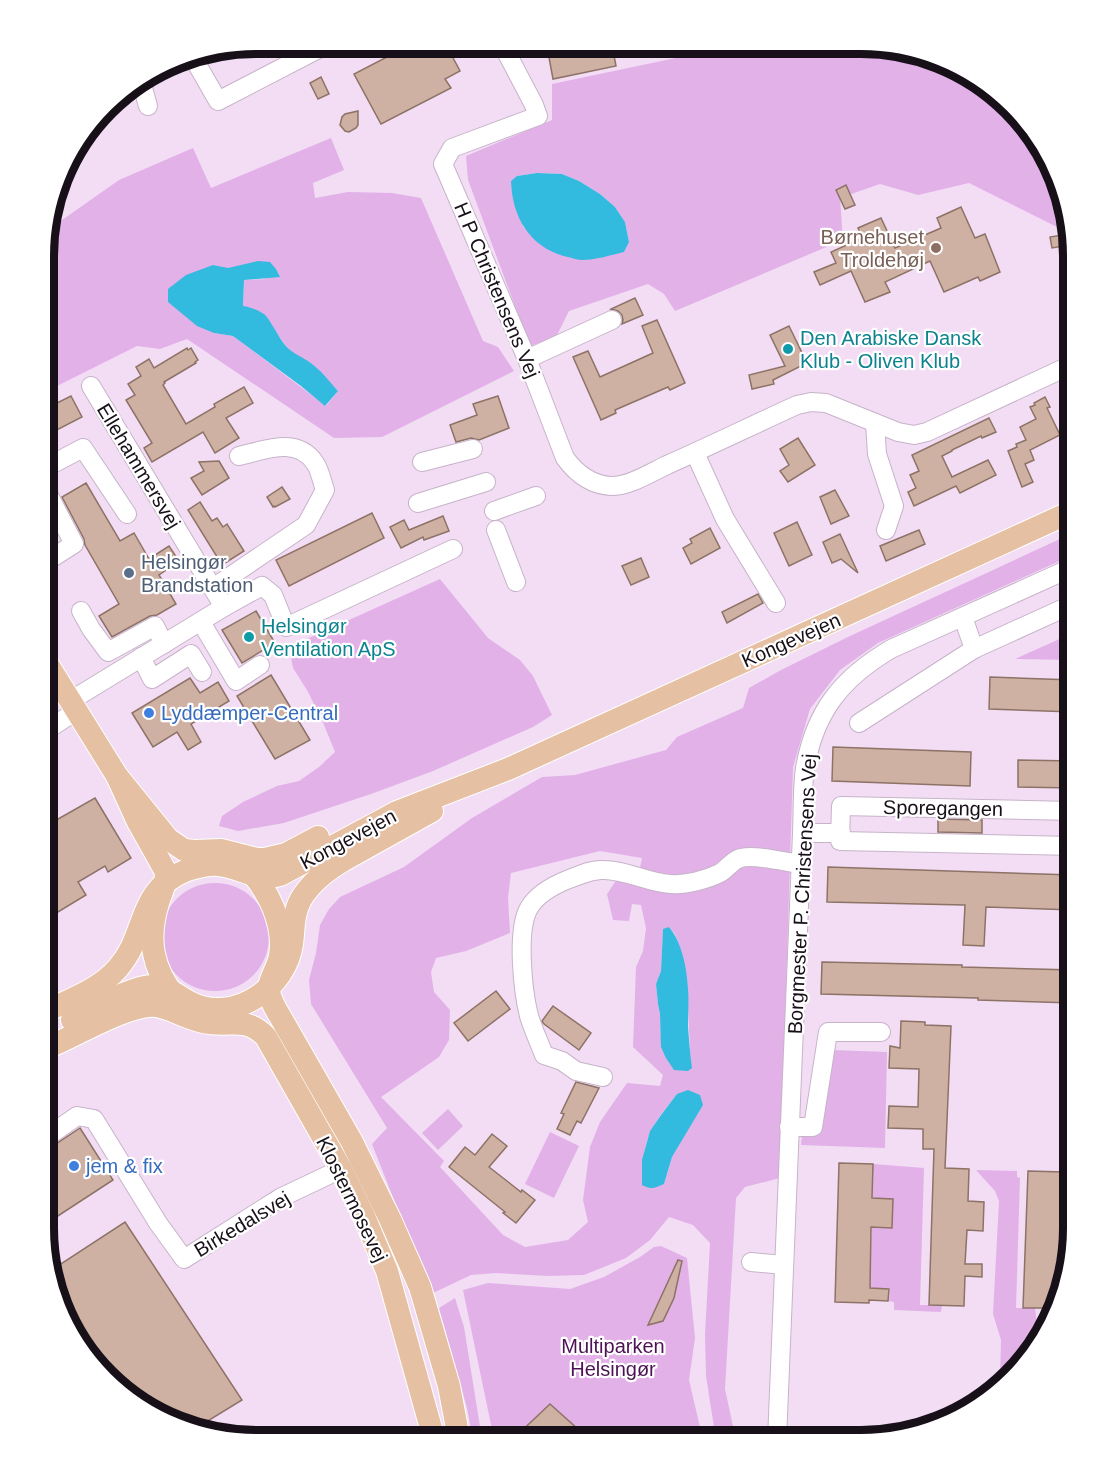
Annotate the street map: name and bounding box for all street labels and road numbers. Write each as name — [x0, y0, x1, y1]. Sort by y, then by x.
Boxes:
street label: H P Christensens Vej — [450, 199, 544, 381]
street label: Ellehammersvej — [93, 399, 185, 533]
street label: Kongevejen — [738, 608, 844, 672]
street label: Borgmester P. Christensens Vej — [784, 753, 820, 1035]
street label: Sporegangen — [883, 796, 1003, 820]
street label: Kongevejen — [296, 804, 400, 874]
street label: Klostermosevej — [312, 1133, 392, 1265]
street label: Birkedalsvej — [190, 1187, 294, 1261]

